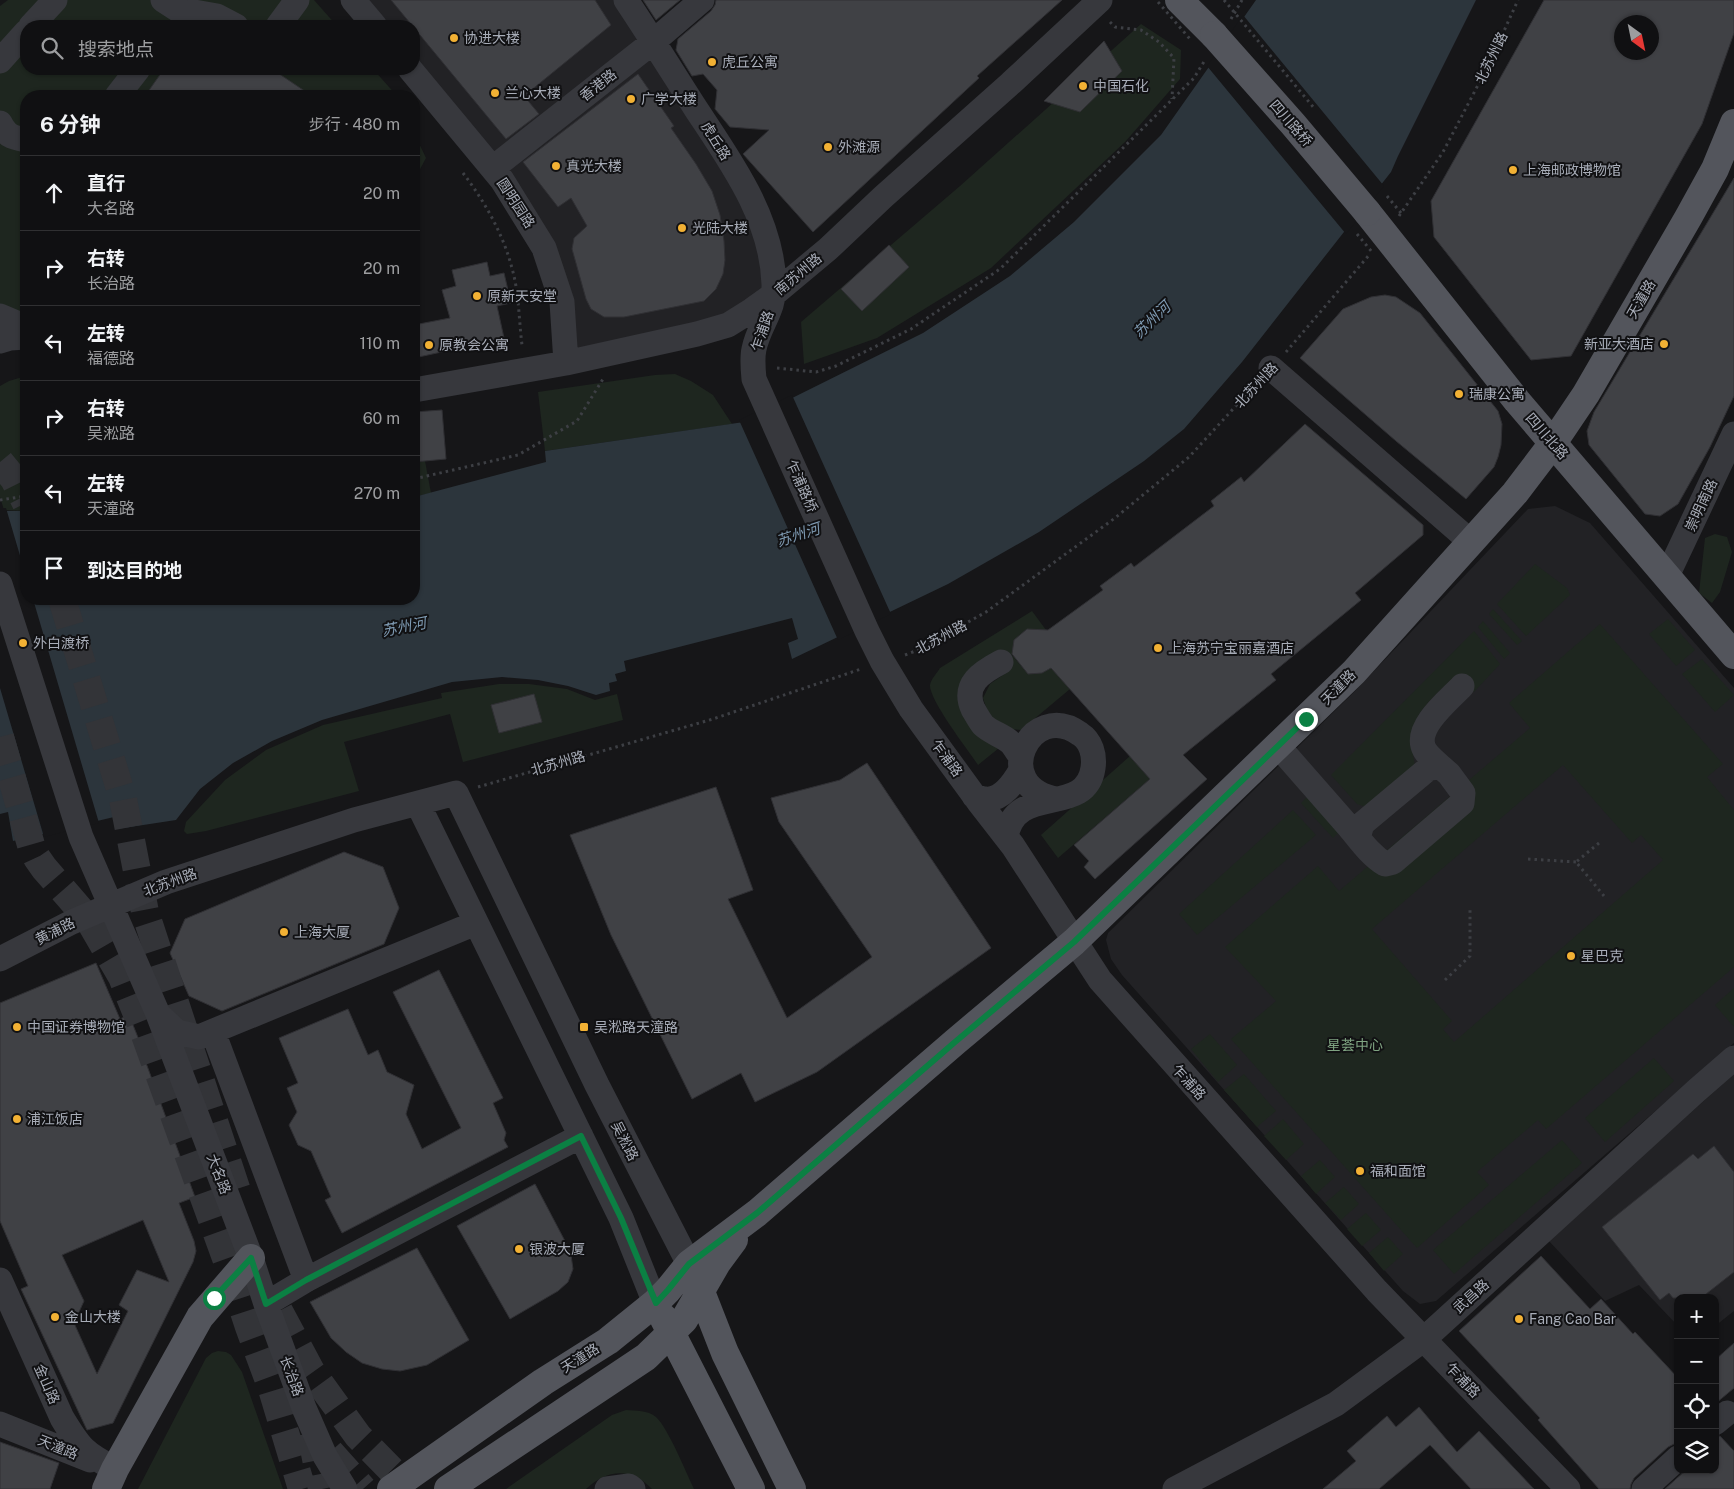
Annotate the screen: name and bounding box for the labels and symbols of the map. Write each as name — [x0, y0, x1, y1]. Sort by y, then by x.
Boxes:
north arrow — [1614, 15, 1659, 60]
street label: 北苏州路 — [1472, 29, 1510, 87]
place label: 协进大楼 — [464, 30, 520, 46]
marker: 协进大楼 — [448, 32, 460, 44]
place label: 虎丘公寓 — [722, 54, 778, 70]
marker: 虎丘公寓 — [706, 56, 718, 68]
street label: 香港路 — [577, 66, 619, 104]
place label: 中国石化 — [1093, 78, 1149, 94]
marker: 中国石化 — [1077, 80, 1089, 92]
place label: 兰心大楼 — [505, 85, 561, 101]
marker: 兰心大楼 — [489, 87, 501, 99]
place label: 广学大楼 — [641, 91, 697, 107]
marker: 广学大楼 — [625, 93, 637, 105]
street label: 四川路桥 — [1267, 97, 1315, 149]
street label: 虎丘路 — [698, 119, 734, 163]
place label: 外滩源 — [838, 139, 880, 155]
marker: 外滩源 — [822, 141, 834, 153]
place label: 真光大楼 — [566, 158, 622, 174]
marker: 真光大楼 — [550, 160, 562, 172]
place label: 上海邮政博物馆 — [1523, 162, 1621, 178]
marker: 上海邮政博物馆 — [1507, 164, 1519, 176]
street label: 圆明园路 — [494, 175, 538, 231]
place label: 光陆大楼 — [692, 220, 748, 236]
marker: 光陆大楼 — [676, 222, 688, 234]
street label: 南苏州路 — [771, 250, 825, 298]
street label: 天潼路 — [1624, 277, 1658, 321]
place label: 原新天安堂 — [487, 288, 557, 304]
marker: 原新天安堂 — [471, 290, 483, 302]
water label: 苏州河 — [1130, 296, 1176, 341]
street label: 乍浦路 — [748, 309, 776, 353]
place label: 新亚大酒店 — [1584, 336, 1654, 352]
place label: 原教会公寓 — [439, 337, 509, 353]
marker: 新亚大酒店 — [1658, 338, 1670, 350]
marker: 原教会公寓 — [423, 339, 435, 351]
street label: 北苏州路 — [1231, 359, 1281, 411]
place label: 瑞康公寓 — [1469, 386, 1525, 402]
marker: 瑞康公寓 — [1453, 388, 1465, 400]
street label: 四川北路 — [1523, 410, 1571, 462]
street label: 乍浦路桥 — [783, 457, 821, 515]
street label: 崇明南路 — [1682, 476, 1720, 534]
water label: 苏州河 — [774, 519, 825, 550]
water label: 苏州河 — [380, 613, 431, 639]
street label: 北苏州路 — [913, 617, 969, 657]
place label: 外白渡桥 — [33, 635, 89, 651]
marker: 外白渡桥 — [17, 637, 29, 649]
place label: 上海苏宁宝丽嘉酒店 — [1168, 640, 1294, 656]
marker: 上海苏宁宝丽嘉酒店 — [1152, 642, 1164, 654]
street label: 天潼路 — [1317, 666, 1359, 708]
route end — [1295, 708, 1318, 731]
street label: 乍浦路 — [928, 736, 966, 780]
street label: 北苏州路 — [529, 748, 587, 778]
street label: 北苏州路 — [141, 865, 199, 899]
street label: 黄浦路 — [33, 914, 77, 948]
place label: 上海大厦 — [294, 924, 350, 940]
marker: 上海大厦 — [278, 926, 290, 938]
place label: 星巴克 — [1581, 948, 1623, 964]
marker: 星巴克 — [1565, 950, 1577, 962]
place label: 中国证券博物馆 — [27, 1019, 125, 1035]
place label: 吴淞路天潼路 — [594, 1019, 678, 1035]
marker: 中国证券博物馆 — [11, 1021, 23, 1033]
marker: 吴淞路天潼路 — [578, 1021, 590, 1033]
park label: 星荟中心 — [1327, 1037, 1383, 1053]
street label: 乍浦路 — [1169, 1061, 1209, 1103]
place label: 浦江饭店 — [27, 1111, 83, 1127]
marker: 浦江饭店 — [11, 1113, 23, 1125]
street label: 吴淞路 — [608, 1119, 642, 1163]
street label: 大名路 — [204, 1152, 234, 1196]
place label: 福和面馆 — [1370, 1163, 1426, 1179]
marker: 福和面馆 — [1354, 1165, 1366, 1177]
place label: 银波大厦 — [529, 1241, 585, 1257]
marker: 银波大厦 — [513, 1243, 525, 1255]
street label: 武昌路 — [1450, 1276, 1492, 1316]
route start — [203, 1287, 226, 1310]
place label: 金山大楼 — [65, 1309, 121, 1325]
marker: 金山大楼 — [49, 1311, 61, 1323]
place label: Fang Cao Bar — [1529, 1311, 1616, 1327]
marker: Fang Cao Bar — [1513, 1313, 1525, 1325]
street label: 天潼路 — [558, 1340, 602, 1376]
street label: 长治路 — [277, 1354, 307, 1398]
street label: 乍浦路 — [1443, 1359, 1483, 1401]
street label: 金山路 — [31, 1362, 63, 1406]
street label: 天潼路 — [36, 1432, 80, 1462]

